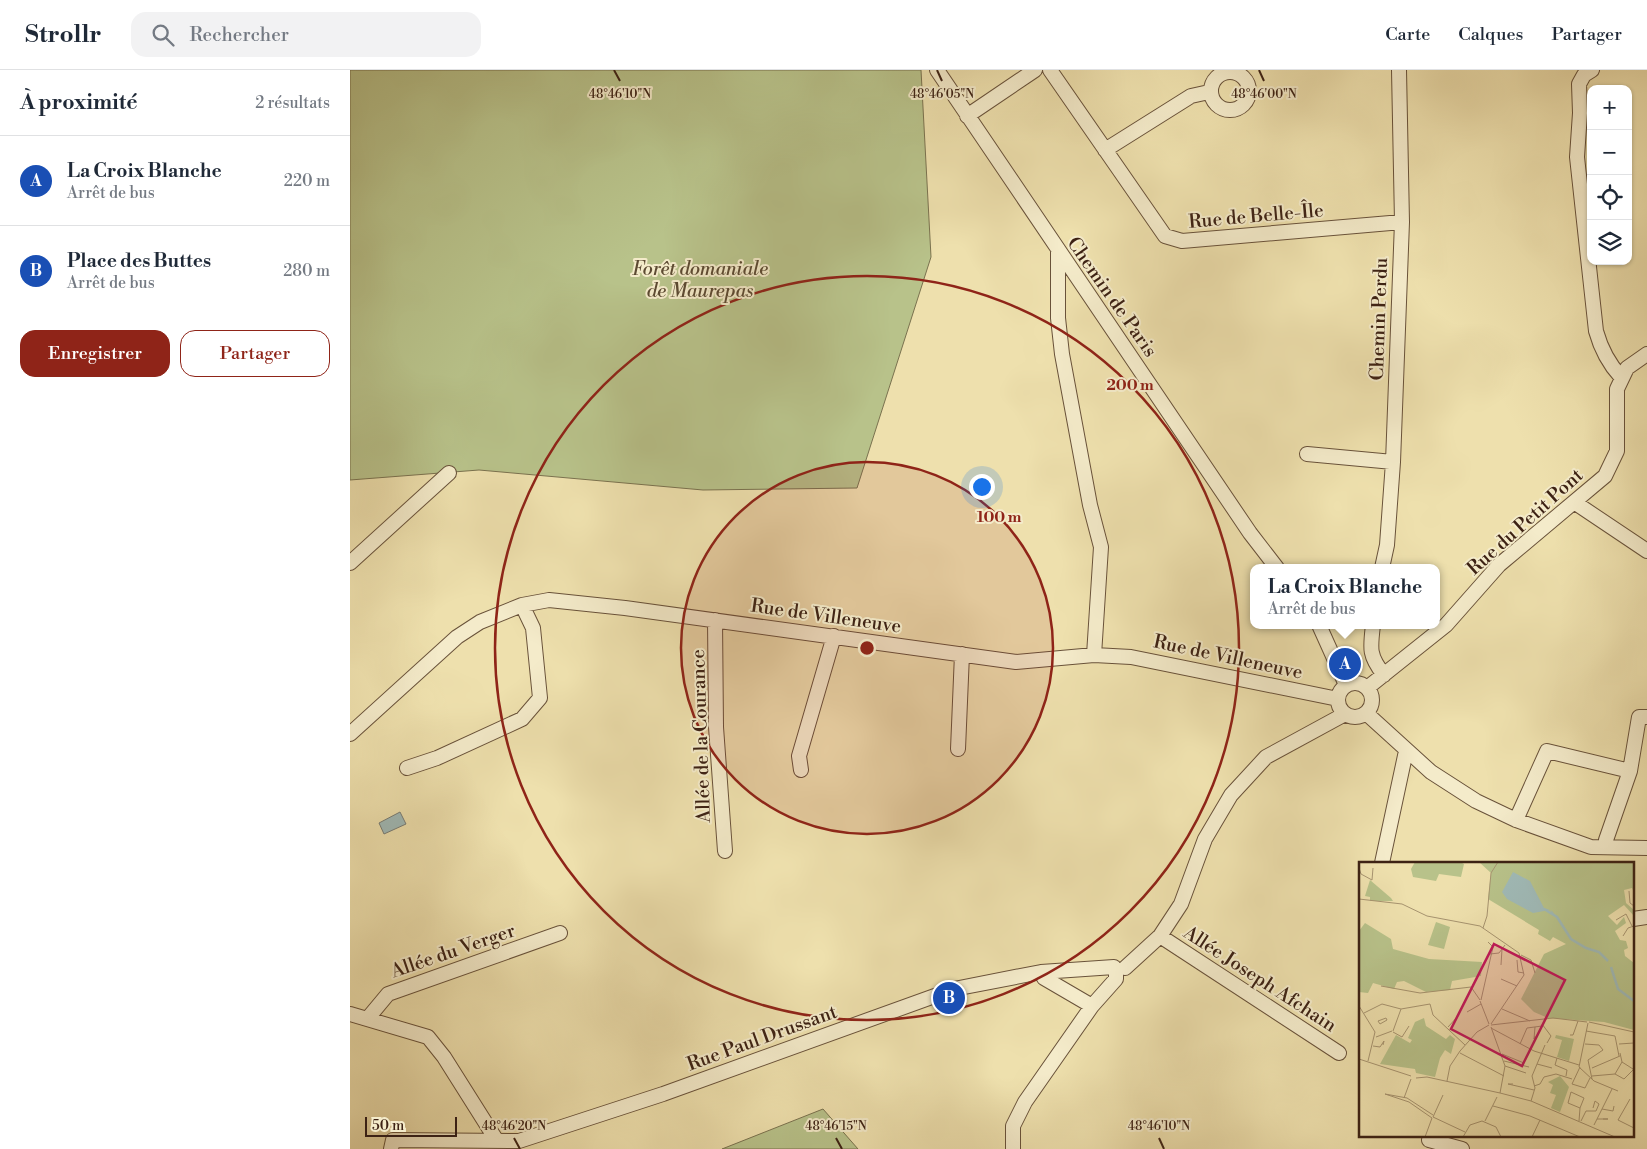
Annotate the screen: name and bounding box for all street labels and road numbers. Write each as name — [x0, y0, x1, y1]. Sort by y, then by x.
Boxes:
street label: Rue de Belle-Île — [1187, 197, 1325, 234]
street label: Chemin de Paris — [1062, 232, 1162, 362]
street label: Chemin Perdu — [1365, 257, 1393, 381]
street label: Rue du Petit Pont — [1462, 463, 1588, 581]
street label: Rue de Villeneuve — [749, 594, 903, 638]
street label: Rue de Villeneuve — [1151, 629, 1305, 685]
street label: Allée de la Courance — [686, 649, 716, 824]
street label: Allée du Verger — [387, 918, 518, 984]
street label: Allée Joseph Afchain — [1178, 920, 1341, 1037]
street label: Rue Paul Drussant — [684, 1000, 841, 1076]

